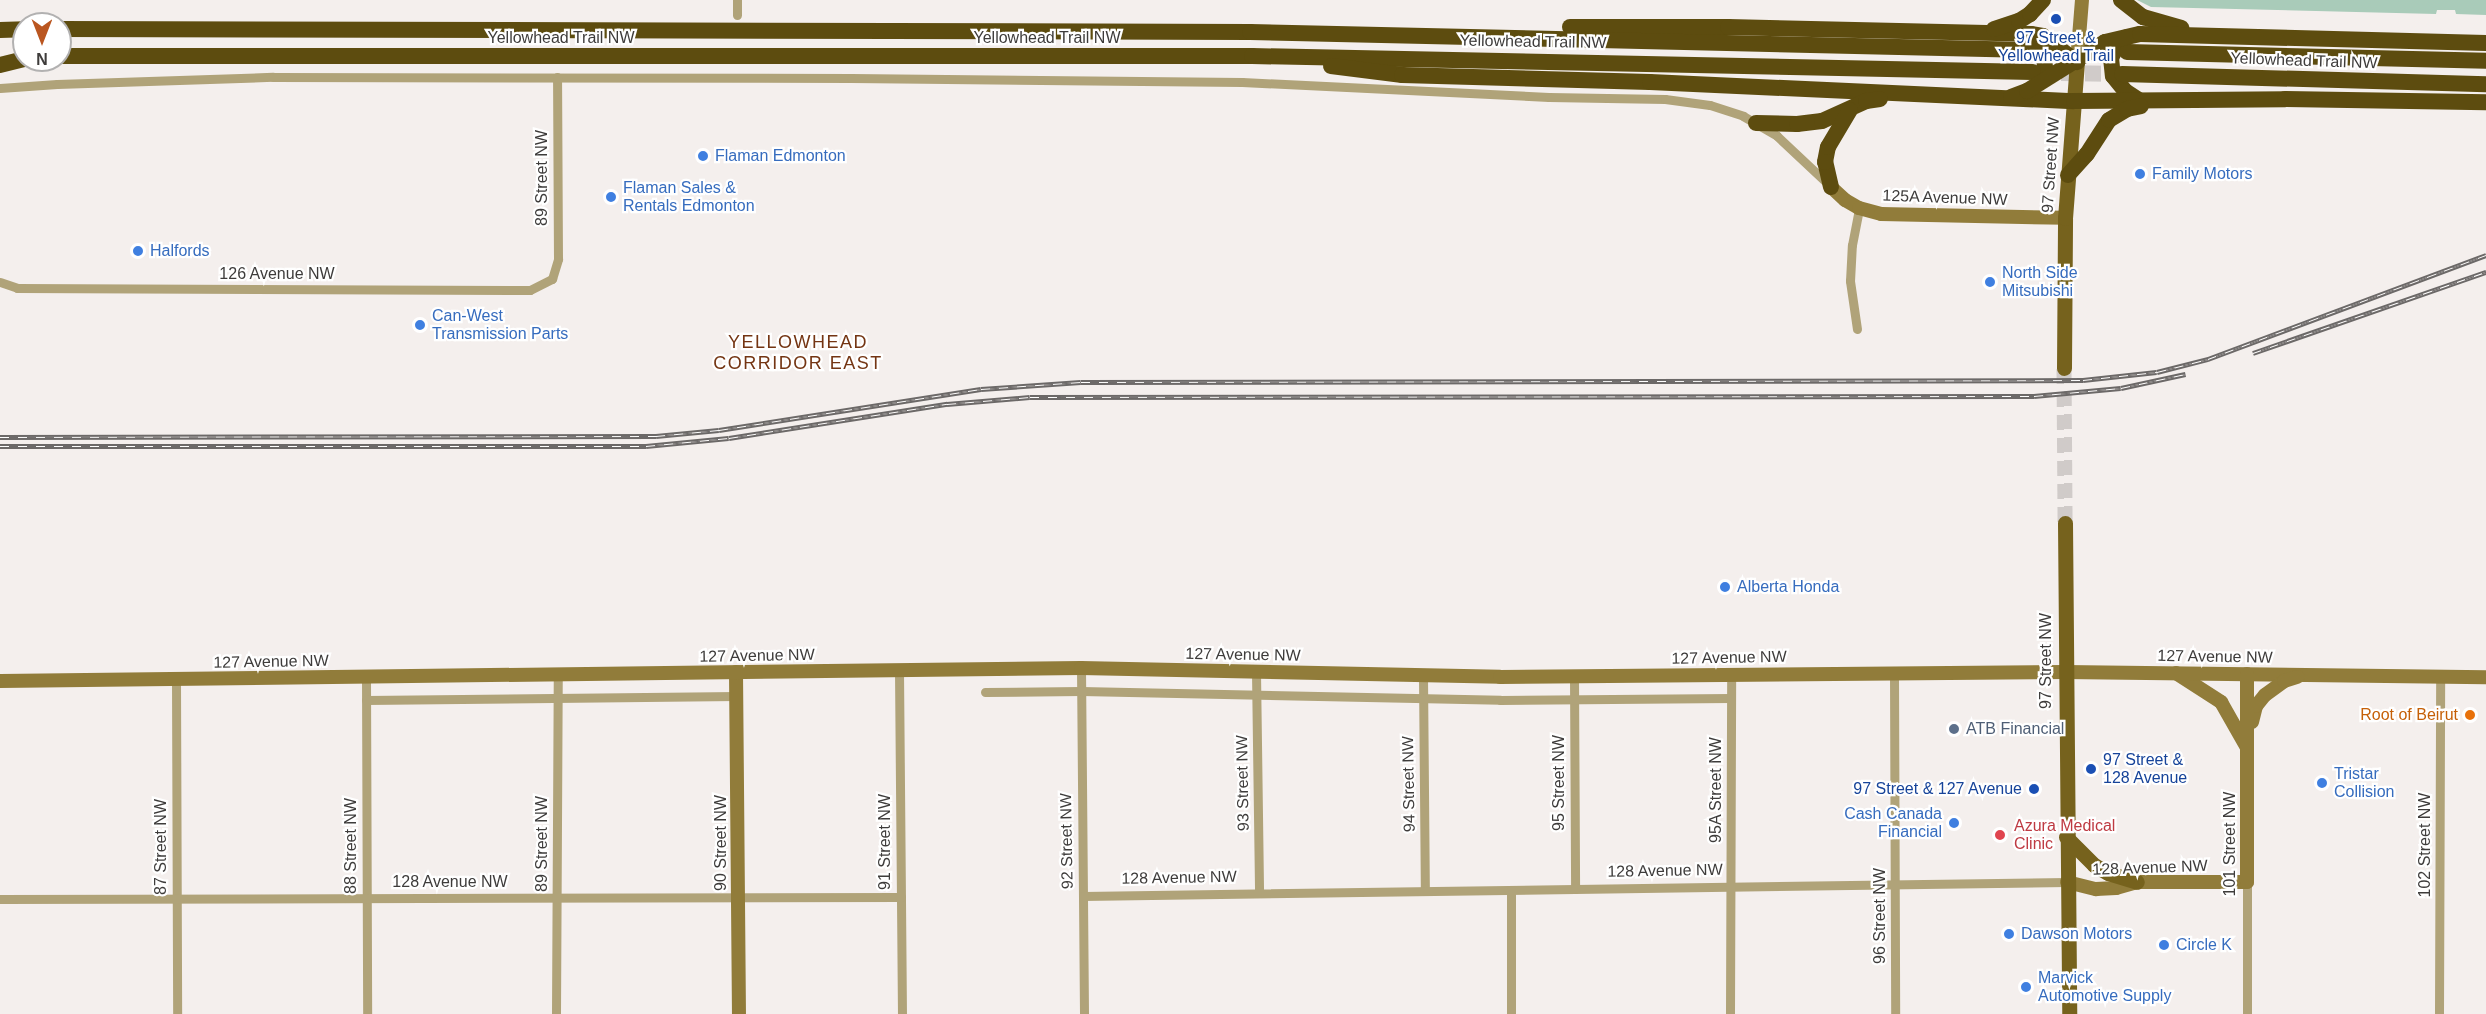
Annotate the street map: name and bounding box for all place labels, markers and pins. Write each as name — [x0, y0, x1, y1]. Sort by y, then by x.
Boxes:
marker: 97 Street & Yellowhead Trail — [2049, 12, 2063, 26]
place label: 97 Street & Yellowhead Trail — [1998, 28, 2114, 66]
place label: Flaman Edmonton — [715, 146, 846, 166]
marker: Flaman Edmonton — [696, 149, 710, 163]
place label: Family Motors — [2152, 164, 2252, 184]
marker: Family Motors — [2133, 167, 2147, 181]
place label: Flaman Sales & Rentals Edmonton — [623, 178, 755, 216]
marker: Flaman Sales & Rentals Edmonton — [604, 190, 618, 204]
place label: Halfords — [150, 241, 210, 261]
marker: Halfords — [131, 244, 145, 258]
place label: North Side Mitsubishi — [2002, 263, 2078, 301]
marker: North Side Mitsubishi — [1983, 275, 1997, 289]
place label: Can-West Transmission Parts — [432, 306, 568, 344]
marker: Can-West Transmission Parts — [413, 318, 427, 332]
place label: Alberta Honda — [1737, 577, 1839, 597]
marker: Alberta Honda — [1718, 580, 1732, 594]
place label: Root of Beirut — [2360, 705, 2458, 725]
marker: Root of Beirut — [2463, 708, 2477, 722]
place label: ATB Financial — [1966, 719, 2064, 739]
marker: ATB Financial — [1947, 722, 1961, 736]
place label: 97 Street & 128 Avenue — [2103, 750, 2188, 788]
marker: 97 Street & 128 Avenue — [2084, 762, 2098, 776]
place label: Tristar Collision — [2334, 764, 2394, 802]
marker: Tristar Collision — [2315, 776, 2329, 790]
place label: 97 Street & 127 Avenue — [1852, 779, 2022, 799]
marker: 97 Street & 127 Avenue — [2027, 782, 2041, 796]
place label: Cash Canada Financial — [1844, 804, 1942, 842]
marker: Cash Canada Financial — [1947, 816, 1961, 830]
place label: Azura Medical Clinic — [2014, 816, 2115, 854]
marker: Azura Medical Clinic — [1991, 826, 2009, 844]
place label: Dawson Motors — [2021, 924, 2132, 944]
marker: Dawson Motors — [2002, 927, 2016, 941]
place label: Circle K — [2176, 935, 2232, 955]
marker: Circle K — [2157, 938, 2171, 952]
place label: Marvick Automotive Supply — [2038, 968, 2171, 1006]
marker: Marvick Automotive Supply — [2019, 980, 2033, 994]

